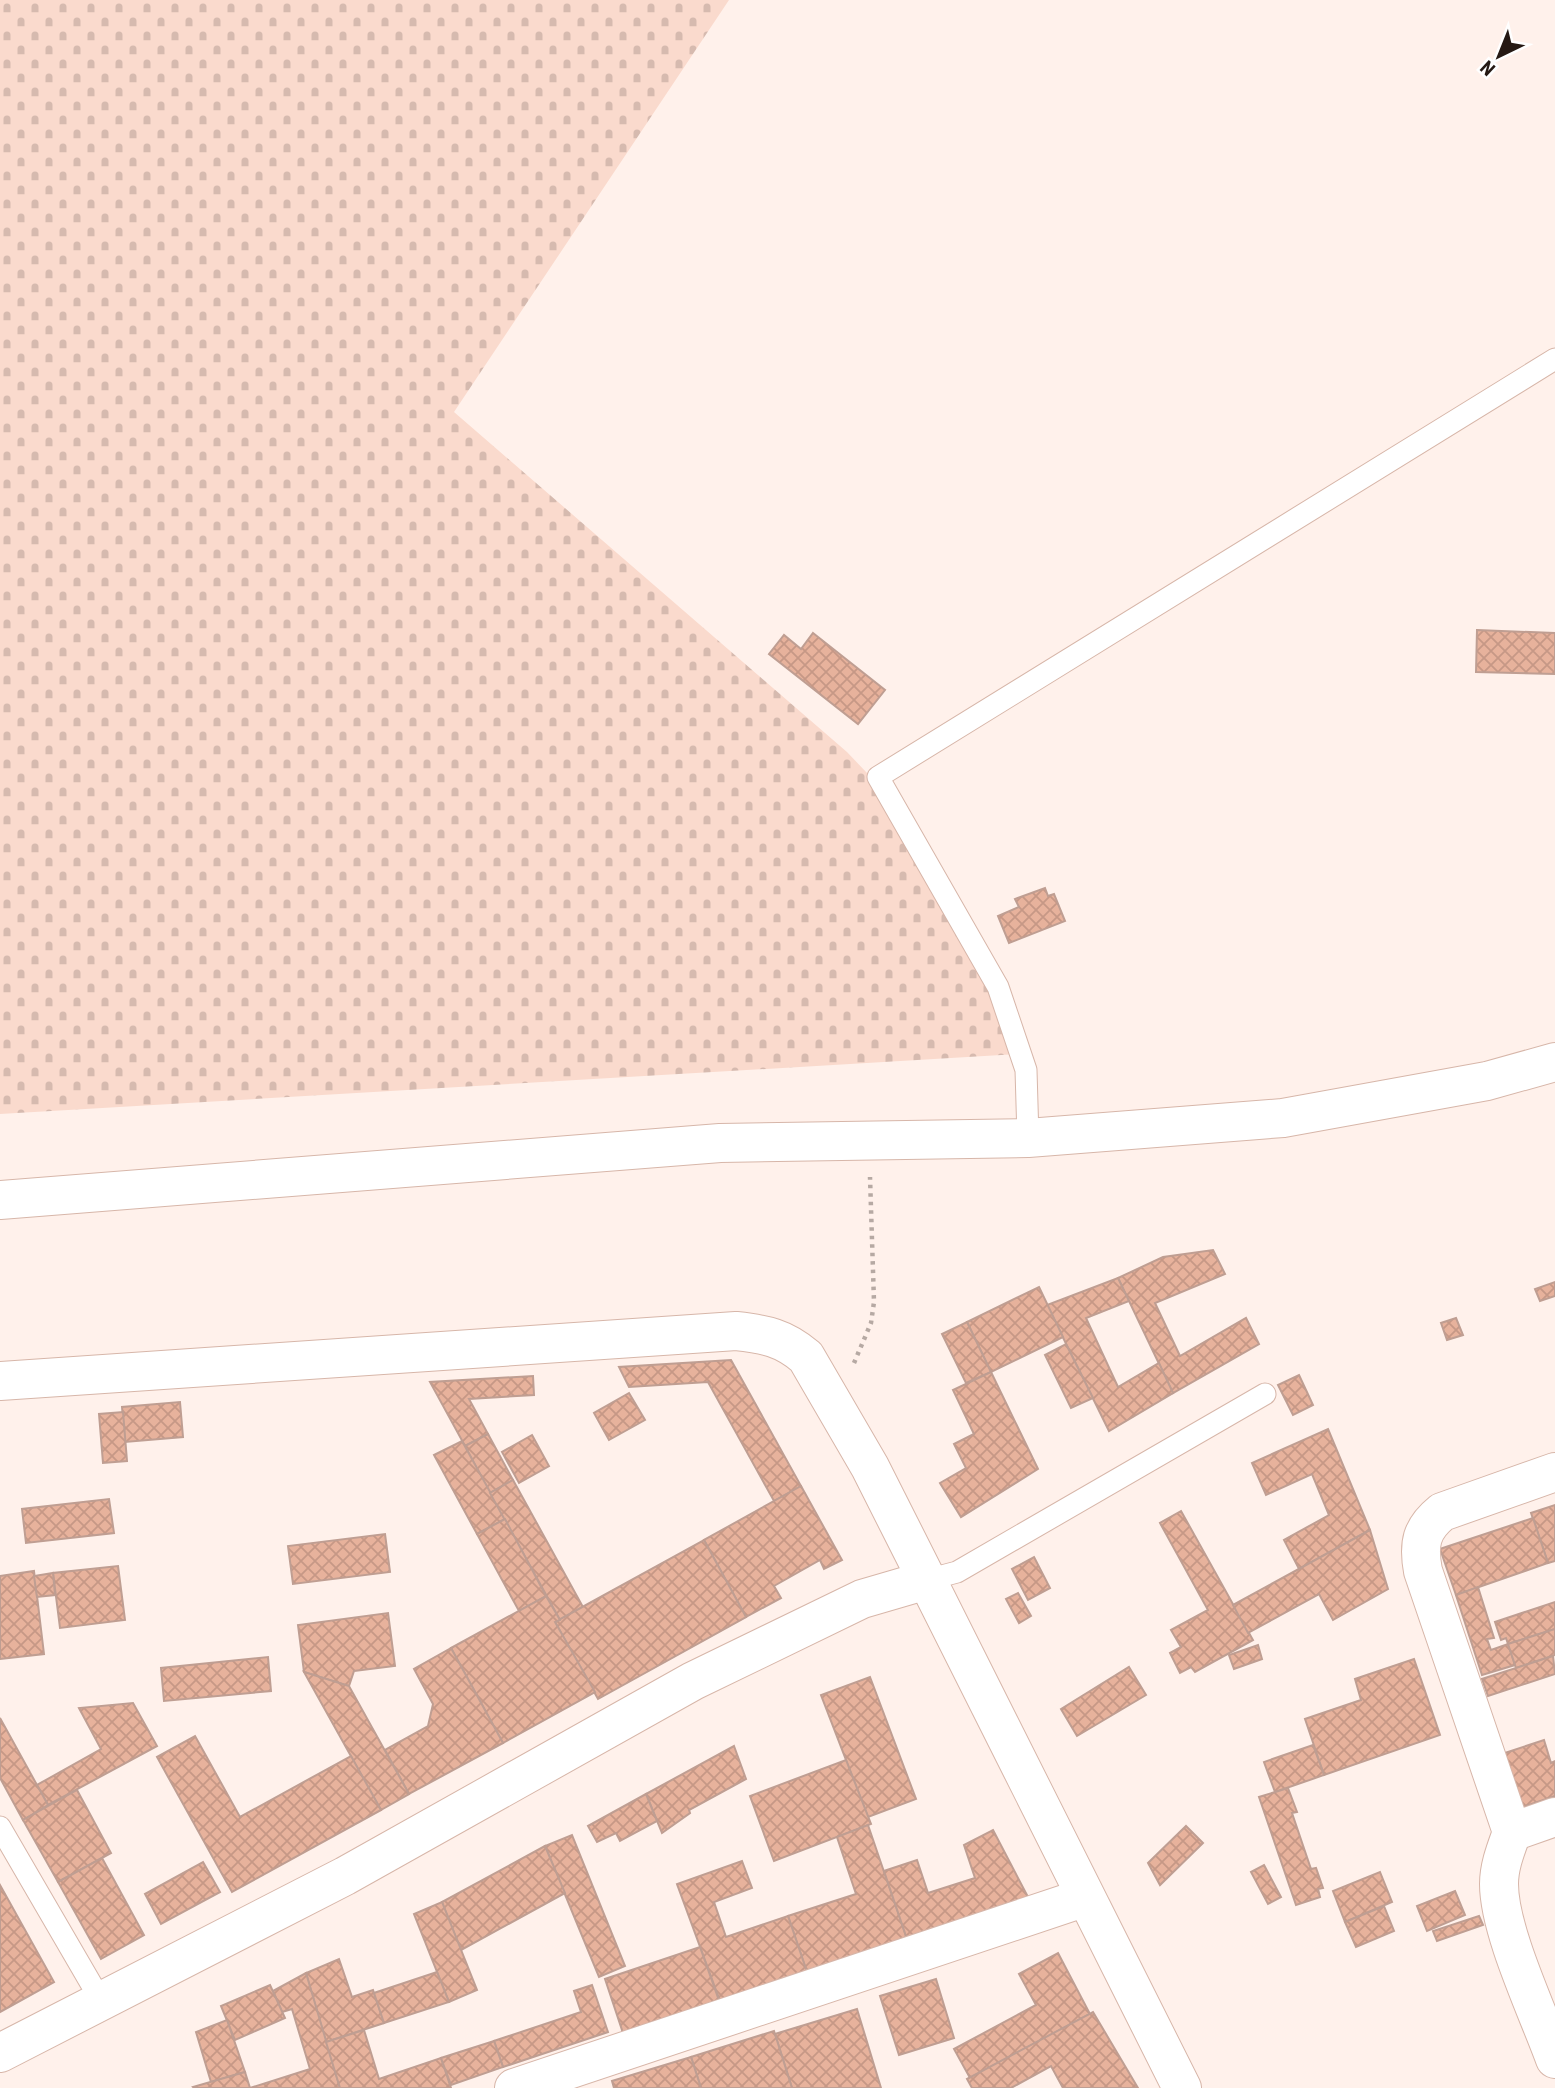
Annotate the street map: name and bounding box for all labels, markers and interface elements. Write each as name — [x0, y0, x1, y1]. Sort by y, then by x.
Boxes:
north arrow — [1464, 21, 1534, 91]
text: N — [1476, 56, 1500, 80]

